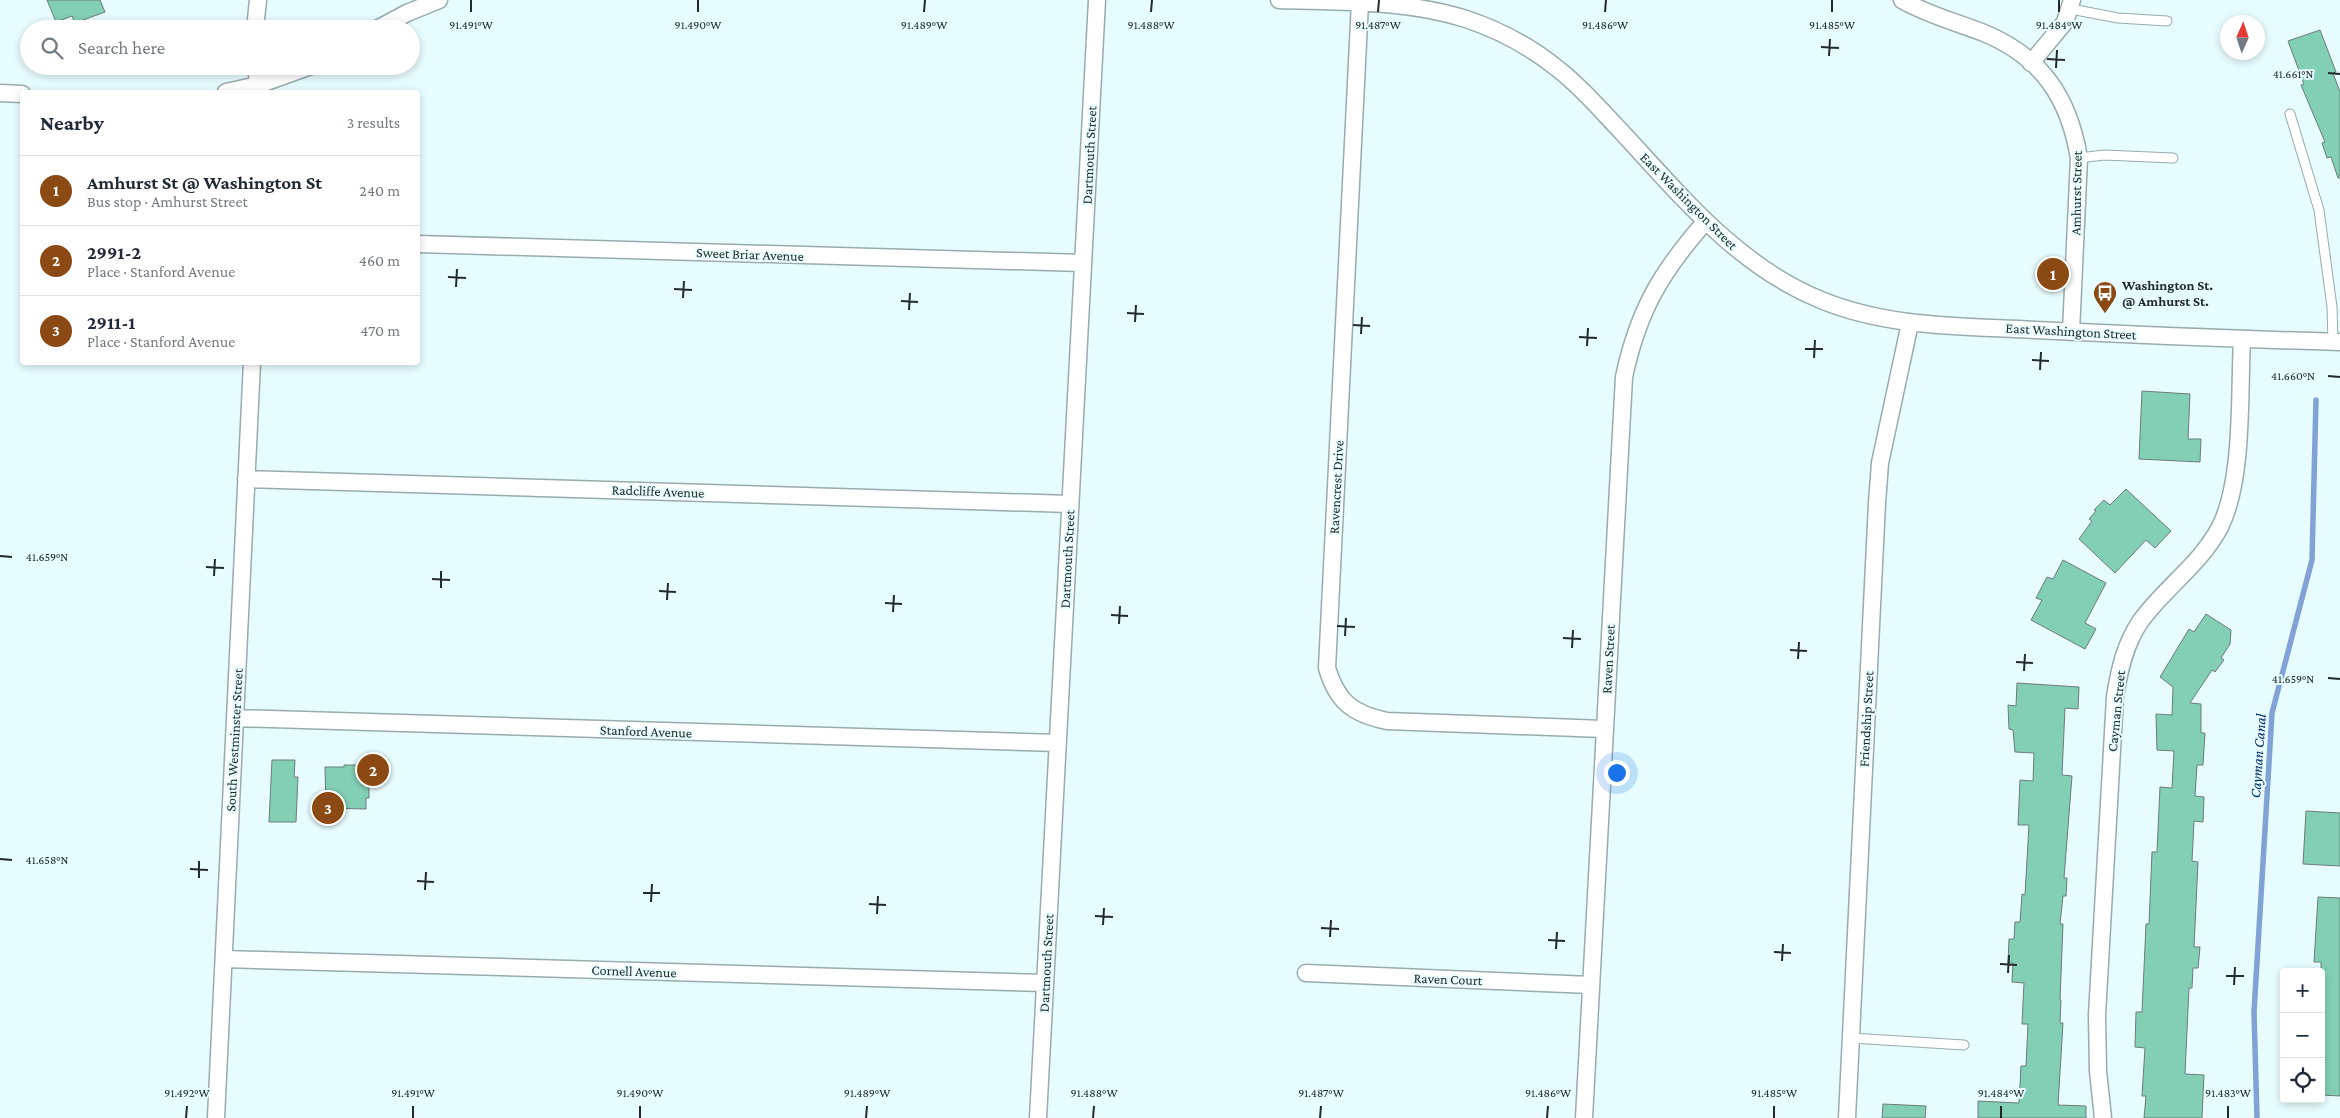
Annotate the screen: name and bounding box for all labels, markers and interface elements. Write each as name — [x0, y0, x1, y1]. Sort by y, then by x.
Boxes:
north arrow — [2220, 15, 2265, 60]
text: 91.491°W — [449, 18, 493, 32]
text: 91.490°W — [675, 18, 721, 32]
text: 91.489°W — [901, 18, 947, 32]
text: 91.488°W — [1128, 18, 1174, 32]
text: 91.487°W — [1355, 18, 1401, 32]
text: 91.486°W — [1582, 18, 1628, 32]
text: 91.485°W — [1809, 18, 1855, 32]
text: 91.484°W — [2036, 18, 2082, 32]
search box — [20, 20, 420, 75]
icon: search — [38, 34, 66, 62]
text: Search here — [78, 37, 165, 58]
text: 41.661°N — [2273, 67, 2313, 81]
street label: Dartmouth Street — [1078, 105, 1100, 205]
text: Nearby — [40, 111, 104, 135]
text: 3 results — [347, 114, 400, 131]
street label: East Washington Street — [1637, 149, 1741, 253]
street label: Amhurst Street — [2067, 150, 2085, 235]
text: Amhurst St @ Washington St — [87, 172, 322, 193]
text: 1 — [53, 182, 59, 199]
text: 240 m — [359, 182, 400, 199]
text: Bus stop · Amhurst Street — [87, 193, 248, 210]
text: 2991-2 — [87, 242, 141, 263]
street label: Sweet Briar Avenue — [696, 244, 804, 264]
text: 2 — [52, 252, 60, 269]
text: 460 m — [359, 252, 400, 269]
pin: 1 — [2037, 255, 2069, 293]
text: Place · Stanford Avenue — [87, 263, 235, 280]
place label: Washington St. @ Amhurst St. — [2121, 277, 2213, 309]
bus stop icon: Washington St. @ Amhurst St. — [2092, 280, 2118, 314]
text: 2911-1 — [87, 312, 135, 333]
street label: East Washington Street — [2005, 320, 2137, 342]
text: 3 — [52, 322, 60, 339]
text: 470 m — [360, 322, 400, 339]
text: Place · Stanford Avenue — [87, 333, 235, 350]
text: 41.660°N — [2271, 369, 2315, 383]
street label: Ravencrest Drive — [1326, 440, 1346, 534]
street label: Radcliffe Avenue — [611, 481, 705, 501]
street label: Dartmouth Street — [1056, 509, 1078, 609]
text: 41.659°N — [26, 550, 68, 564]
street label: Raven Street — [1598, 624, 1618, 694]
street label: South Westminster Street — [222, 668, 246, 812]
street label: Cayman Street — [2104, 669, 2128, 752]
street label: Friendship Street — [1856, 670, 1877, 767]
text: 41.659°N — [2272, 672, 2314, 686]
water label: Cayman Canal — [2247, 713, 2270, 799]
street label: Stanford Avenue — [600, 721, 692, 741]
pin: 2 — [357, 751, 389, 789]
your location — [1604, 760, 1630, 786]
pin: 3 — [312, 789, 344, 827]
text: 41.658°N — [26, 853, 68, 867]
street label: Dartmouth Street — [1035, 913, 1057, 1013]
street label: Cornell Avenue — [591, 962, 677, 980]
map controls — [2280, 968, 2325, 1103]
button: + — [2280, 968, 2325, 1013]
street label: Raven Court — [1413, 970, 1483, 988]
button: − — [2280, 1013, 2325, 1058]
button: locate — [2280, 1058, 2325, 1103]
text: 91.492°W — [164, 1086, 210, 1100]
text: 91.491°W — [391, 1086, 435, 1100]
text: 91.490°W — [617, 1086, 663, 1100]
text: 91.489°W — [844, 1086, 890, 1100]
text: 91.488°W — [1071, 1086, 1117, 1100]
text: 91.487°W — [1298, 1086, 1344, 1100]
text: 91.486°W — [1525, 1086, 1571, 1100]
text: 91.485°W — [1751, 1086, 1797, 1100]
text: 91.484°W — [1978, 1086, 2024, 1100]
text: 91.483°W — [2205, 1086, 2251, 1100]

